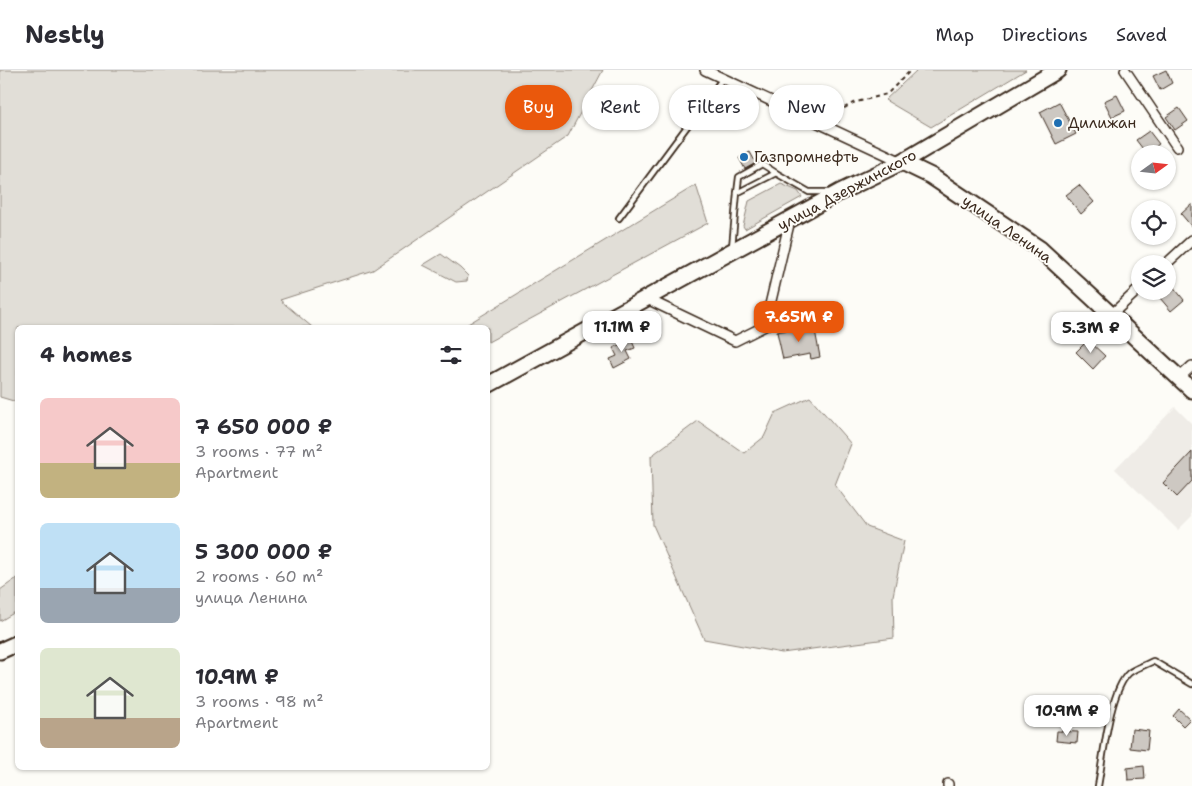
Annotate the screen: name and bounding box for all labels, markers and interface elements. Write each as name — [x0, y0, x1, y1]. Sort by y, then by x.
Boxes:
text: Nestly — [25, 19, 105, 51]
text: Map — [936, 23, 974, 47]
text: Directions — [1002, 23, 1088, 47]
text: Saved — [1116, 23, 1167, 47]
chip: Buy — [505, 85, 572, 130]
chip: Rent — [582, 85, 659, 130]
chip: Filters — [669, 85, 759, 130]
chip: New — [769, 85, 844, 130]
place label: Дилижан — [1068, 113, 1136, 133]
marker: Дилижан — [1052, 117, 1064, 129]
street label: улица Дзержинского — [774, 145, 920, 235]
north arrow — [1131, 145, 1176, 190]
map controls — [1131, 145, 1176, 300]
place label: Газпромнефть — [754, 147, 859, 167]
marker: Газпромнефть — [738, 151, 750, 163]
street label: улица Ленина — [958, 191, 1056, 268]
button: locate — [1131, 200, 1176, 245]
button: layers — [1131, 255, 1176, 300]
pin: 7.65M ₽ — [753, 300, 845, 343]
text: 7.65M ₽ — [765, 306, 833, 327]
pin: 11.1M ₽ — [576, 310, 668, 353]
pin: 5.3M ₽ — [1050, 312, 1132, 354]
text: 11.1M ₽ — [594, 316, 650, 337]
text: 5.3M ₽ — [1062, 317, 1120, 338]
text: 4 homes — [40, 341, 132, 369]
icon: filters — [437, 341, 465, 369]
text: 7 650 000 ₽ — [195, 413, 332, 441]
icon: home — [80, 418, 140, 478]
text: 3 rooms · 77 m² — [195, 441, 323, 462]
text: Apartment — [195, 462, 278, 483]
text: 5 300 000 ₽ — [195, 538, 333, 566]
icon: home — [80, 543, 140, 603]
text: 2 rooms · 60 m² — [195, 566, 323, 587]
text: улица Ленина — [195, 587, 307, 608]
text: 10.9M ₽ — [195, 663, 279, 691]
icon: home — [80, 668, 140, 728]
text: 3 rooms · 98 m² — [195, 691, 324, 712]
pin: 10.9M ₽ — [1021, 694, 1113, 737]
text: 10.9M ₽ — [1035, 700, 1099, 721]
text: Apartment — [195, 712, 278, 733]

